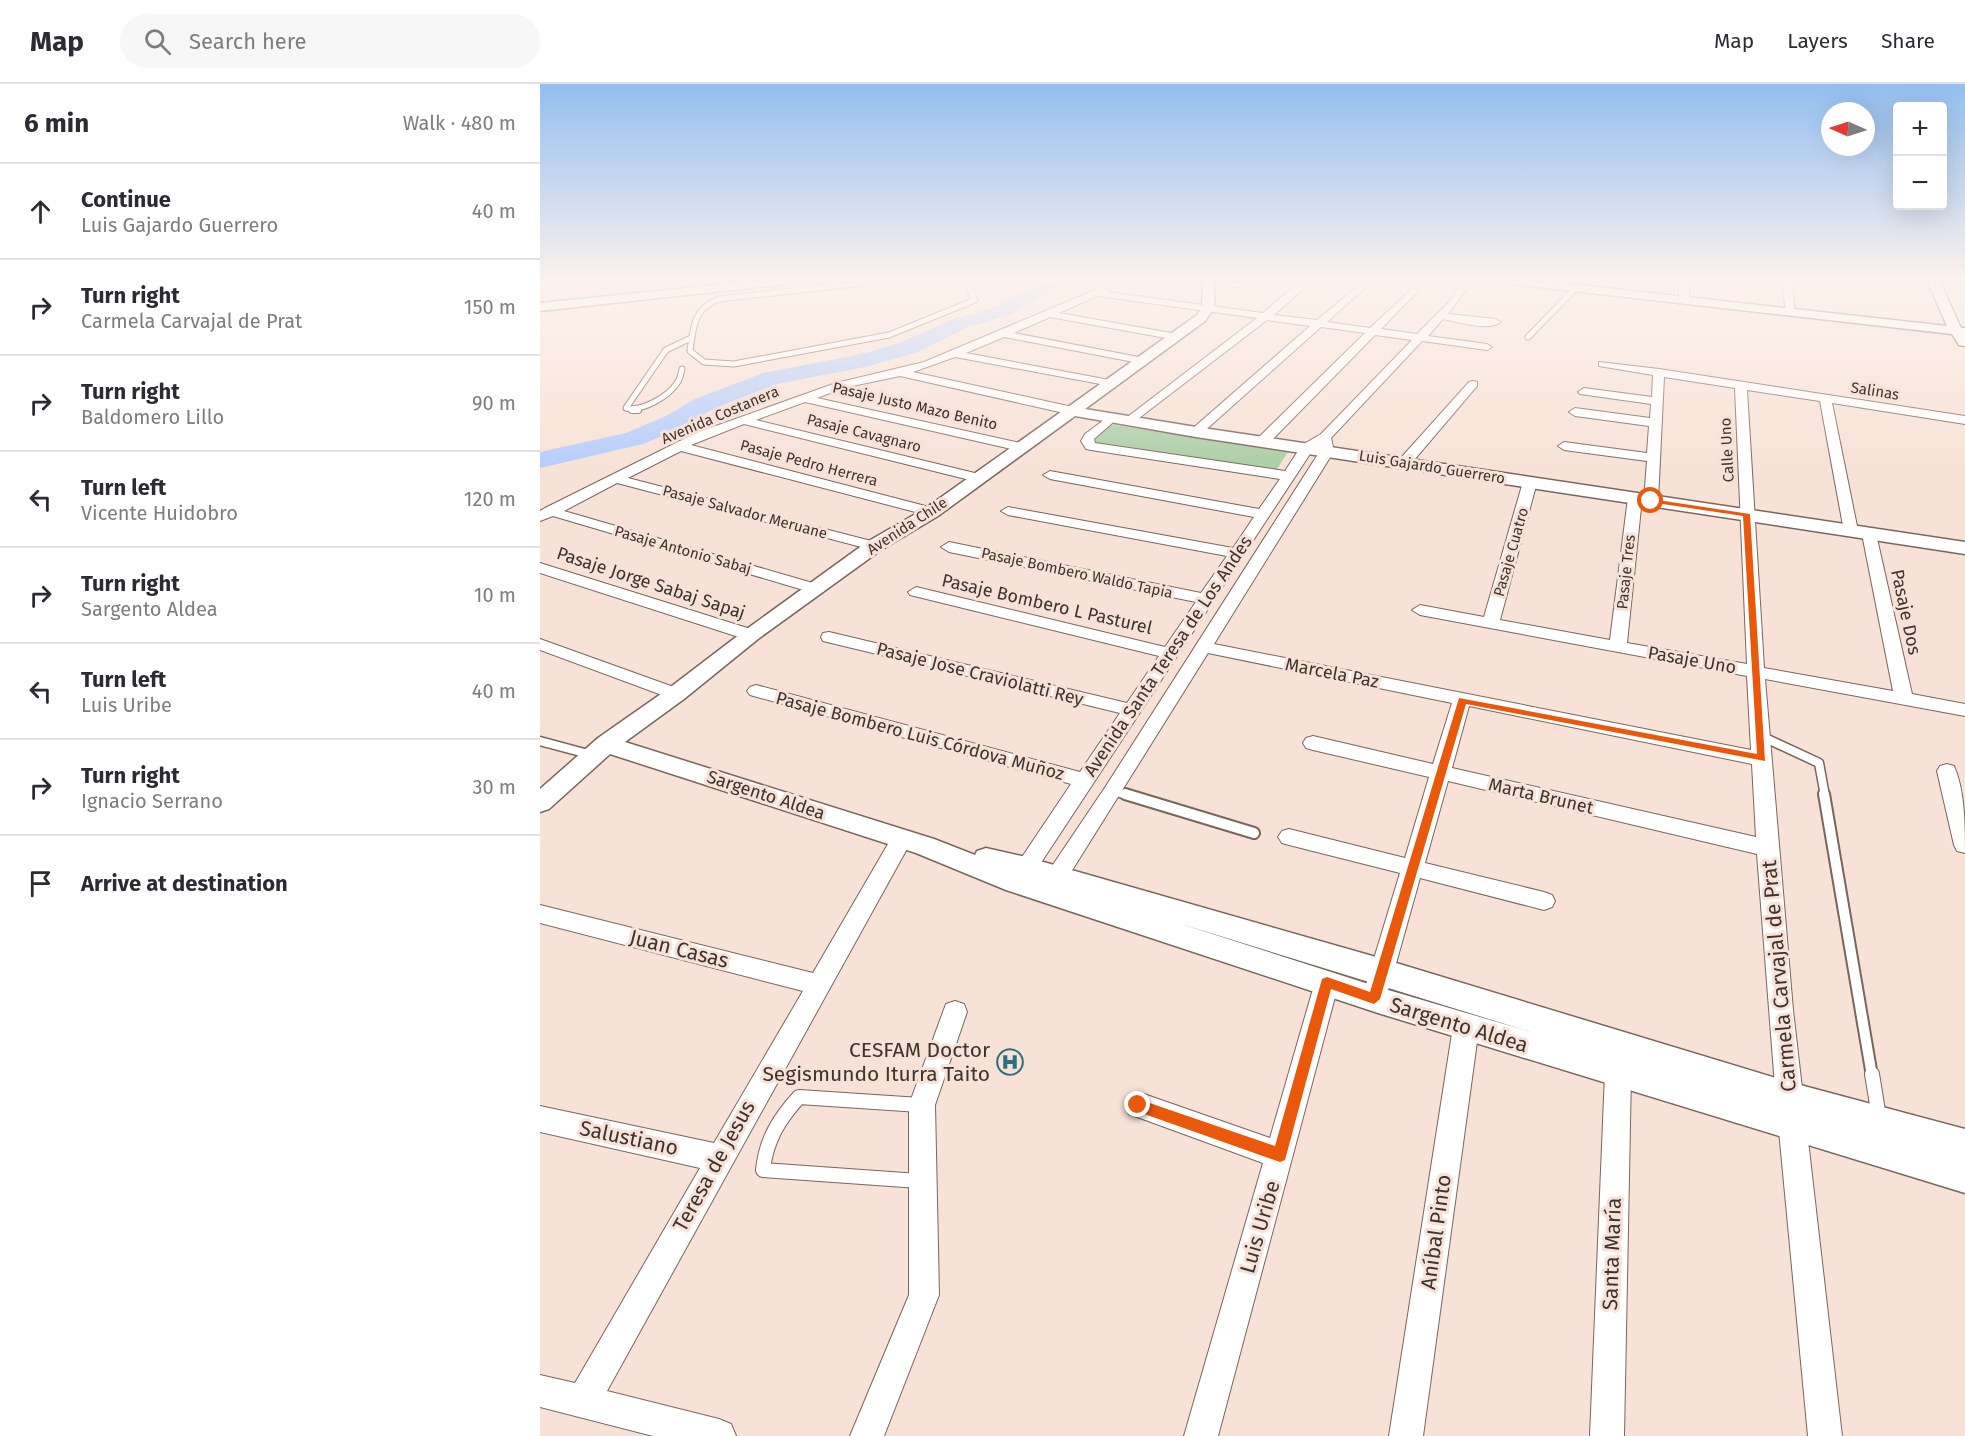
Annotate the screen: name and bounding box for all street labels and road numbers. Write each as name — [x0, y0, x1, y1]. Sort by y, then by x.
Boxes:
street label: Pasaje Justo Mazo Benito — [831, 378, 999, 434]
street label: Salinas — [1850, 378, 1900, 404]
street label: Avenida Costanera — [659, 382, 781, 448]
street label: Pasaje Cavagnaro — [805, 410, 923, 456]
street label: Calle Uno — [1716, 417, 1738, 483]
street label: Pasaje Pedro Herrera — [738, 436, 880, 490]
street label: Luis Gajardo Guerrero — [1358, 447, 1506, 487]
street label: Pasaje Salvador Meruane — [661, 481, 829, 543]
street label: Avenida Chile — [864, 493, 950, 559]
street label: Pasaje Cuatro — [1490, 505, 1532, 599]
street label: Pasaje Antonio Sabaj — [613, 522, 753, 578]
street label: Avenida Santa Teresa de Los Andes — [1079, 532, 1257, 780]
street label: Pasaje Tres — [1613, 534, 1639, 610]
street label: Pasaje Jorge Sabaj Sapaj — [554, 542, 748, 624]
street label: Pasaje Bombero Waldo Tapia — [980, 544, 1174, 602]
street label: Pasaje Dos — [1886, 567, 1926, 657]
street label: Pasaje Bombero L Pasturel — [940, 569, 1154, 639]
street label: Pasaje Jose Craviolatti Rey — [874, 638, 1086, 710]
street label: Pasaje Uno — [1646, 641, 1738, 679]
street label: Marcela Paz — [1283, 653, 1381, 693]
street label: Pasaje Bombero Luis Córdova Muñoz — [774, 687, 1067, 785]
street label: Sargento Aldea — [704, 766, 828, 824]
street label: Marta Brunet — [1486, 773, 1596, 819]
street label: Carmela Carvajal de Prat — [1756, 859, 1802, 1093]
street label: Juan Casas — [627, 924, 731, 974]
street label: Sargento Aldea — [1387, 992, 1531, 1058]
street label: Teresa de Jesus — [667, 1096, 761, 1236]
street label: Salustiano — [577, 1115, 681, 1161]
street label: Aníbal Pinto — [1415, 1173, 1457, 1291]
street label: Luis Uribe — [1234, 1178, 1286, 1276]
street label: Santa María — [1597, 1197, 1627, 1311]

